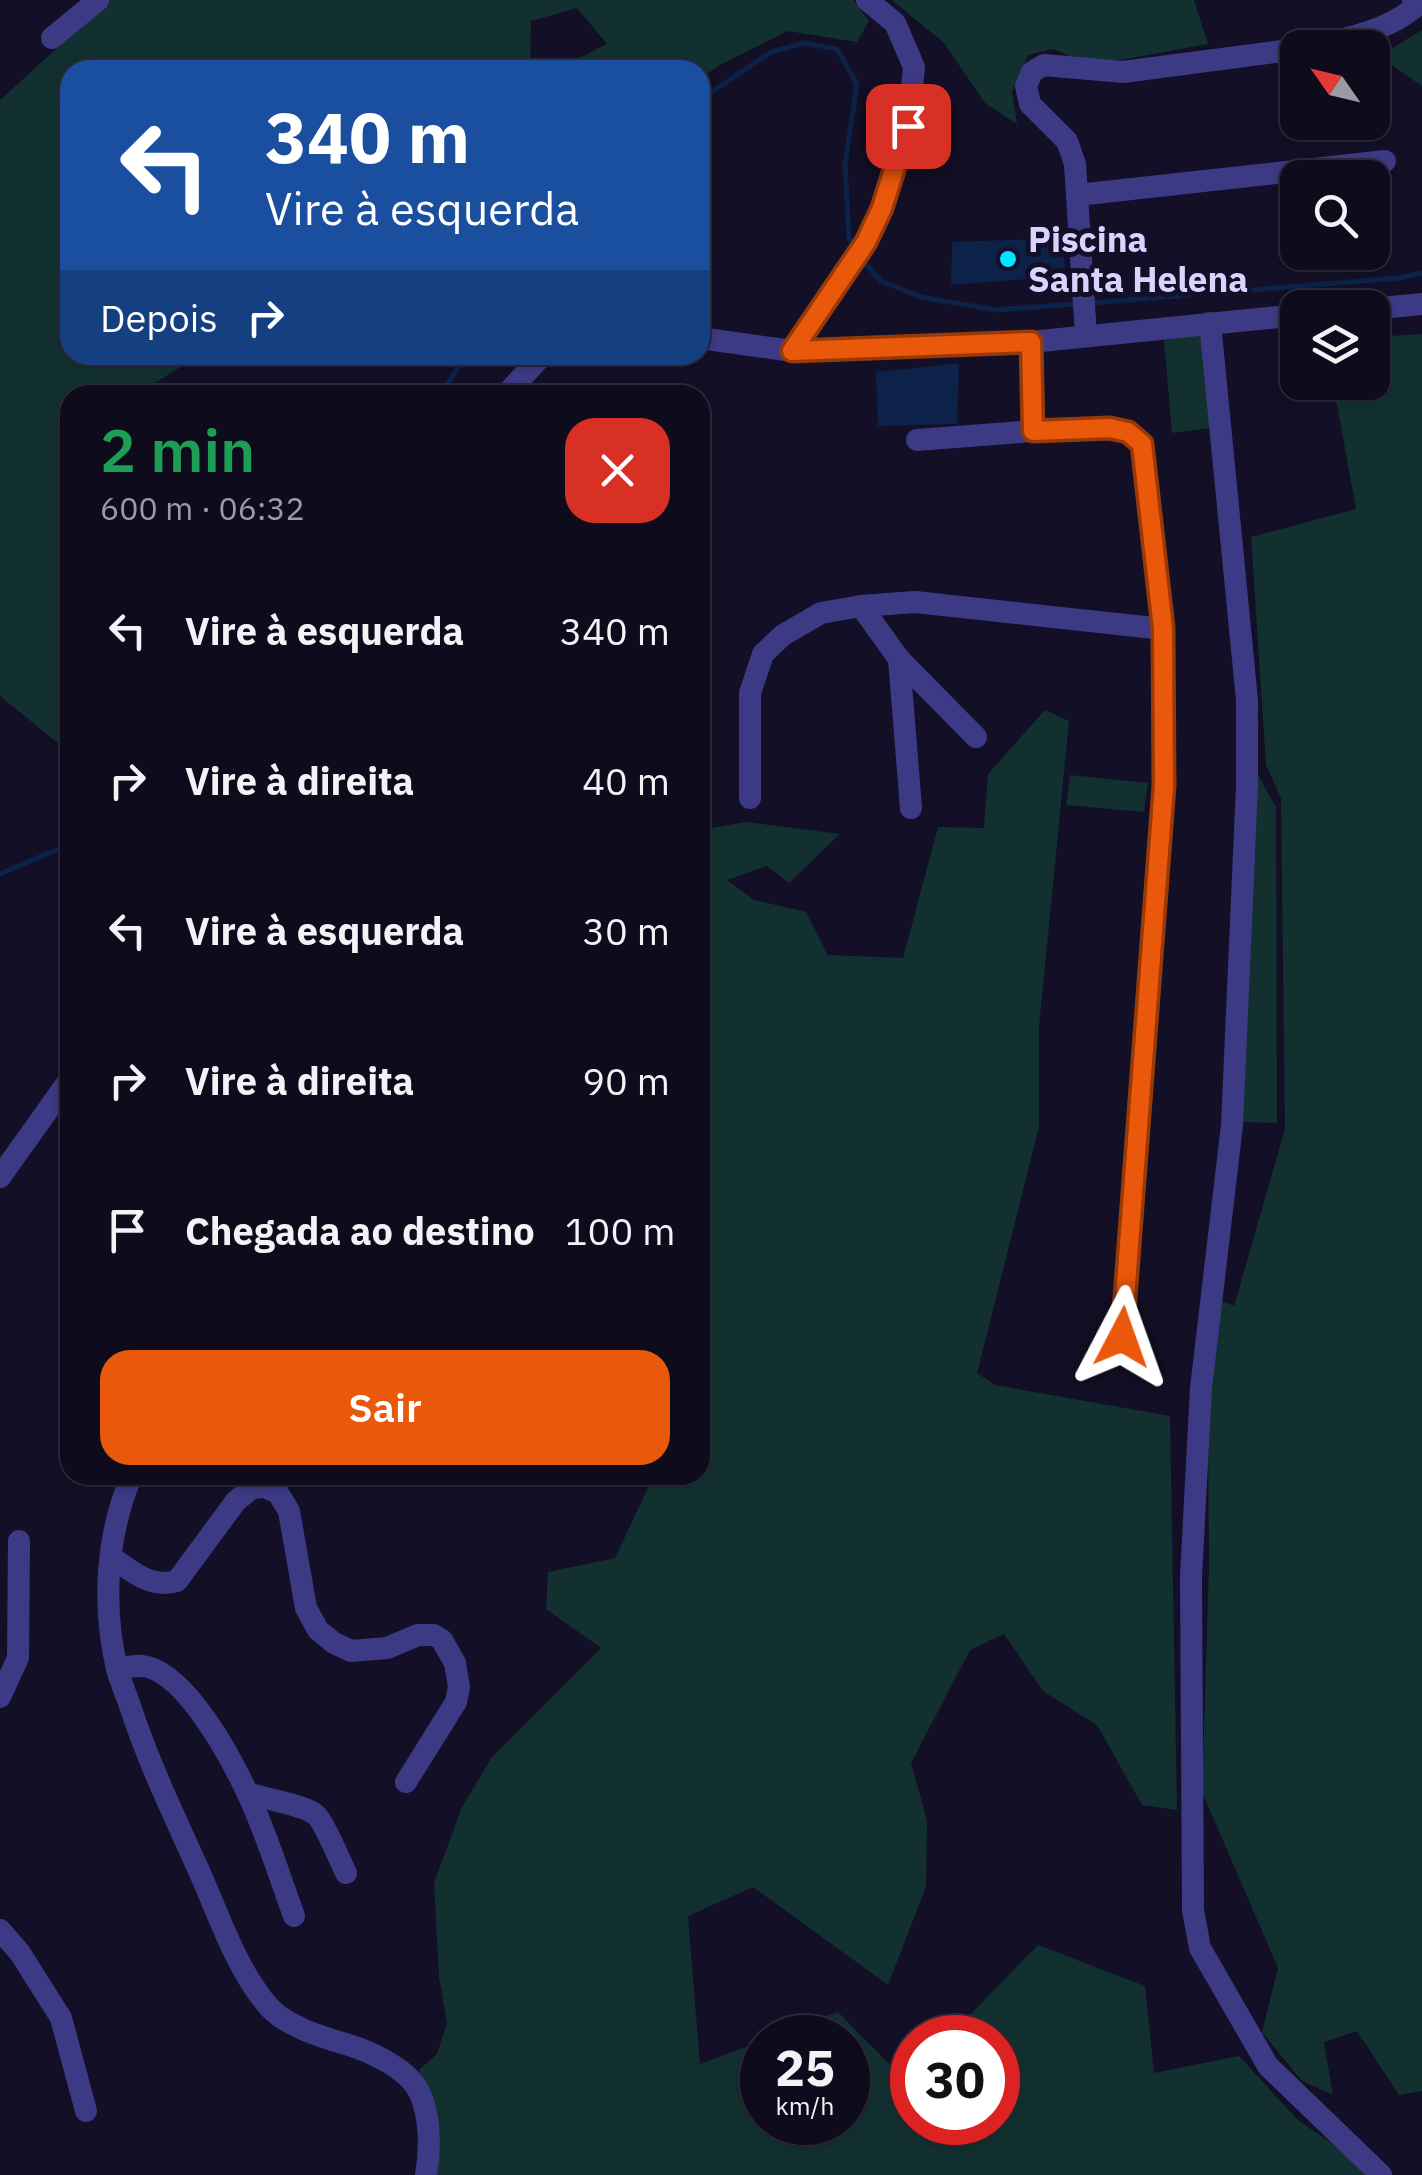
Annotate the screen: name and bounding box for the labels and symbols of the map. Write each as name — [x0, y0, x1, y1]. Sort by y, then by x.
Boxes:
north arrow — [1280, 30, 1390, 140]
pin — [866, 84, 951, 169]
place label: Piscina Santa Helena — [1028, 216, 1248, 302]
marker: Piscina Santa Helena — [997, 248, 1019, 270]
position arrow — [1070, 1285, 1174, 1389]
speed limit sign: 30 — [890, 2015, 1020, 2145]

